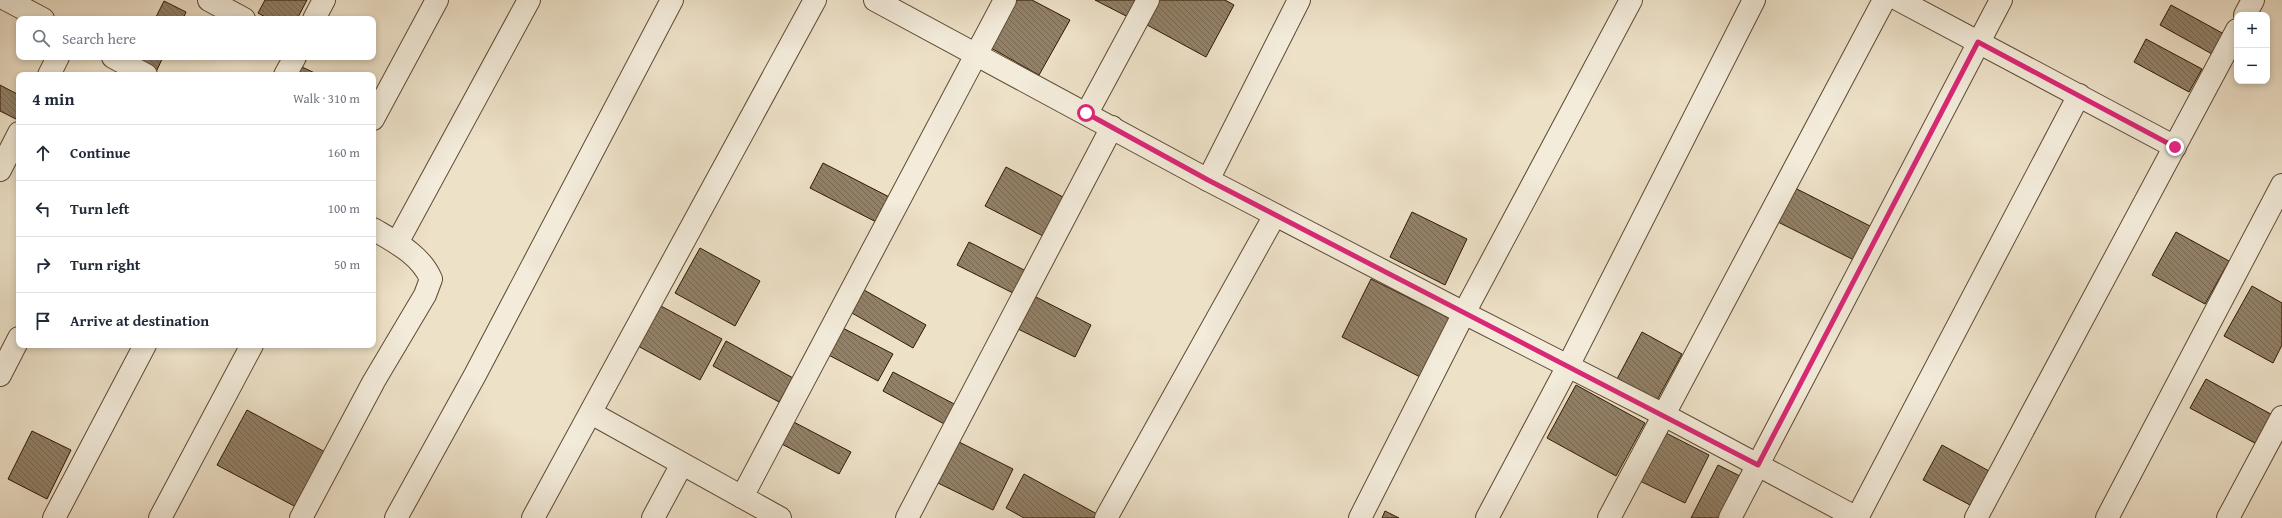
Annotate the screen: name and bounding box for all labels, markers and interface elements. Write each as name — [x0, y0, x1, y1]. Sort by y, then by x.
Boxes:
map controls — [2234, 12, 2270, 84]
button: + — [2234, 12, 2270, 48]
search box — [16, 16, 376, 60]
icon: search — [30, 27, 52, 49]
text: Search here — [62, 28, 136, 49]
button: − — [2234, 48, 2270, 84]
text: 4 min — [32, 86, 74, 111]
text: Walk · 310 m — [293, 89, 360, 108]
route start — [1077, 104, 1095, 122]
route end — [2166, 138, 2184, 156]
icon: ahead — [32, 142, 54, 164]
text: Continue — [70, 142, 131, 163]
text: 160 m — [328, 143, 360, 162]
icon: left — [32, 198, 54, 220]
text: Turn left — [70, 198, 129, 219]
text: 100 m — [328, 199, 360, 218]
icon: right — [32, 254, 54, 276]
text: Turn right — [70, 254, 141, 275]
text: 50 m — [334, 255, 360, 274]
icon: arrive — [32, 310, 54, 332]
text: Arrive at destination — [70, 310, 209, 331]

